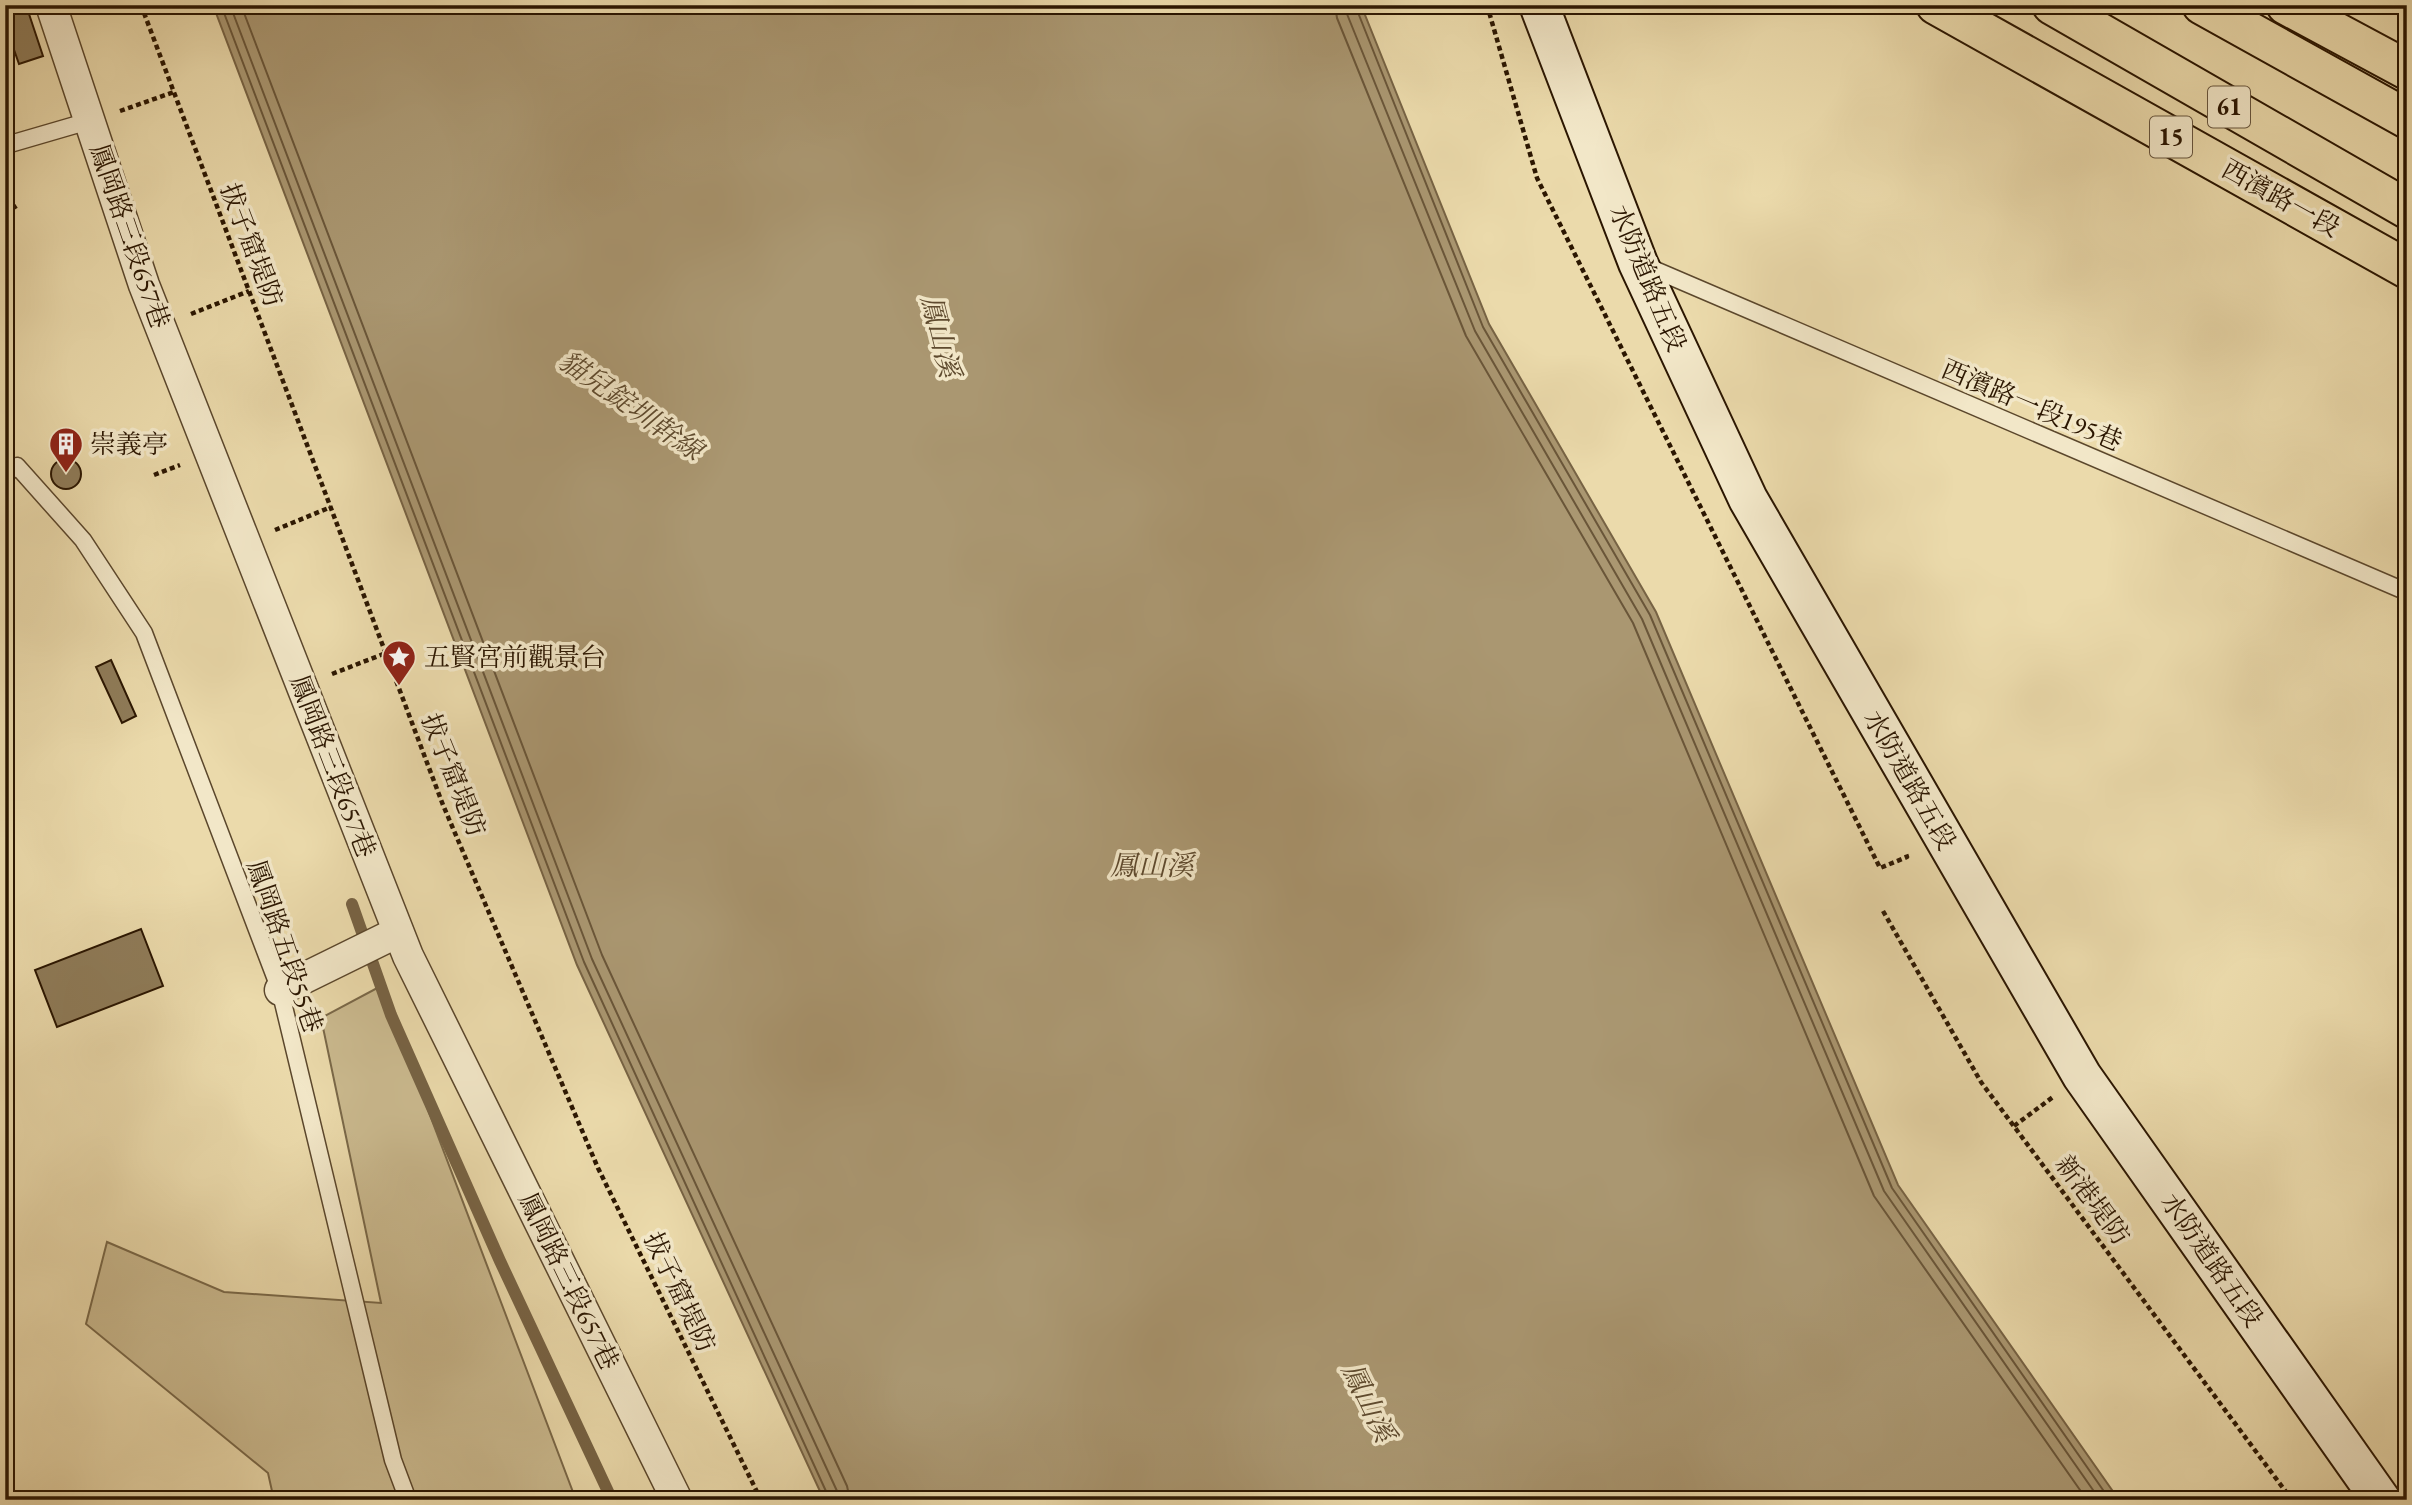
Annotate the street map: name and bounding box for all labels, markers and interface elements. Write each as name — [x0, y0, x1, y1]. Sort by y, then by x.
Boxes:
road number: 61 — [2208, 86, 2250, 128]
road number: 15 — [2150, 117, 2192, 158]
street label: 鳳岡路三段657巷 — [82, 139, 178, 333]
street label: 西濱路一段 — [2216, 152, 2346, 244]
street label: 拔子窟堤防 — [213, 178, 291, 312]
street label: 水防道路五段 — [1602, 200, 1694, 356]
water label: 鳳山溪 — [913, 291, 969, 384]
water label: 貓兒錠圳幹線 — [552, 342, 713, 470]
street label: 西濱路一段195巷 — [1936, 352, 2128, 458]
building icon: 崇義亭 — [47, 425, 85, 474]
place label: 崇義亭 — [90, 427, 168, 461]
place icon: 五賢宮前觀景台 — [380, 638, 418, 687]
place label: 五賢宮前觀景台 — [424, 640, 606, 674]
street label: 鳳岡路三段657巷 — [282, 670, 384, 862]
street label: 水防道路五段 — [1856, 704, 1964, 856]
street label: 拔子窟堤防 — [414, 708, 494, 842]
water label: 鳳山溪 — [1110, 847, 1197, 883]
street label: 鳳岡路五段55巷 — [239, 855, 331, 1037]
street label: 新港堤防 — [2048, 1148, 2138, 1252]
street label: 水防道路五段 — [2153, 1186, 2271, 1334]
street label: 鳳岡路三段657巷 — [511, 1187, 627, 1375]
street label: 拔子窟堤防 — [636, 1226, 724, 1358]
water label: 鳳山溪 — [1334, 1356, 1405, 1450]

